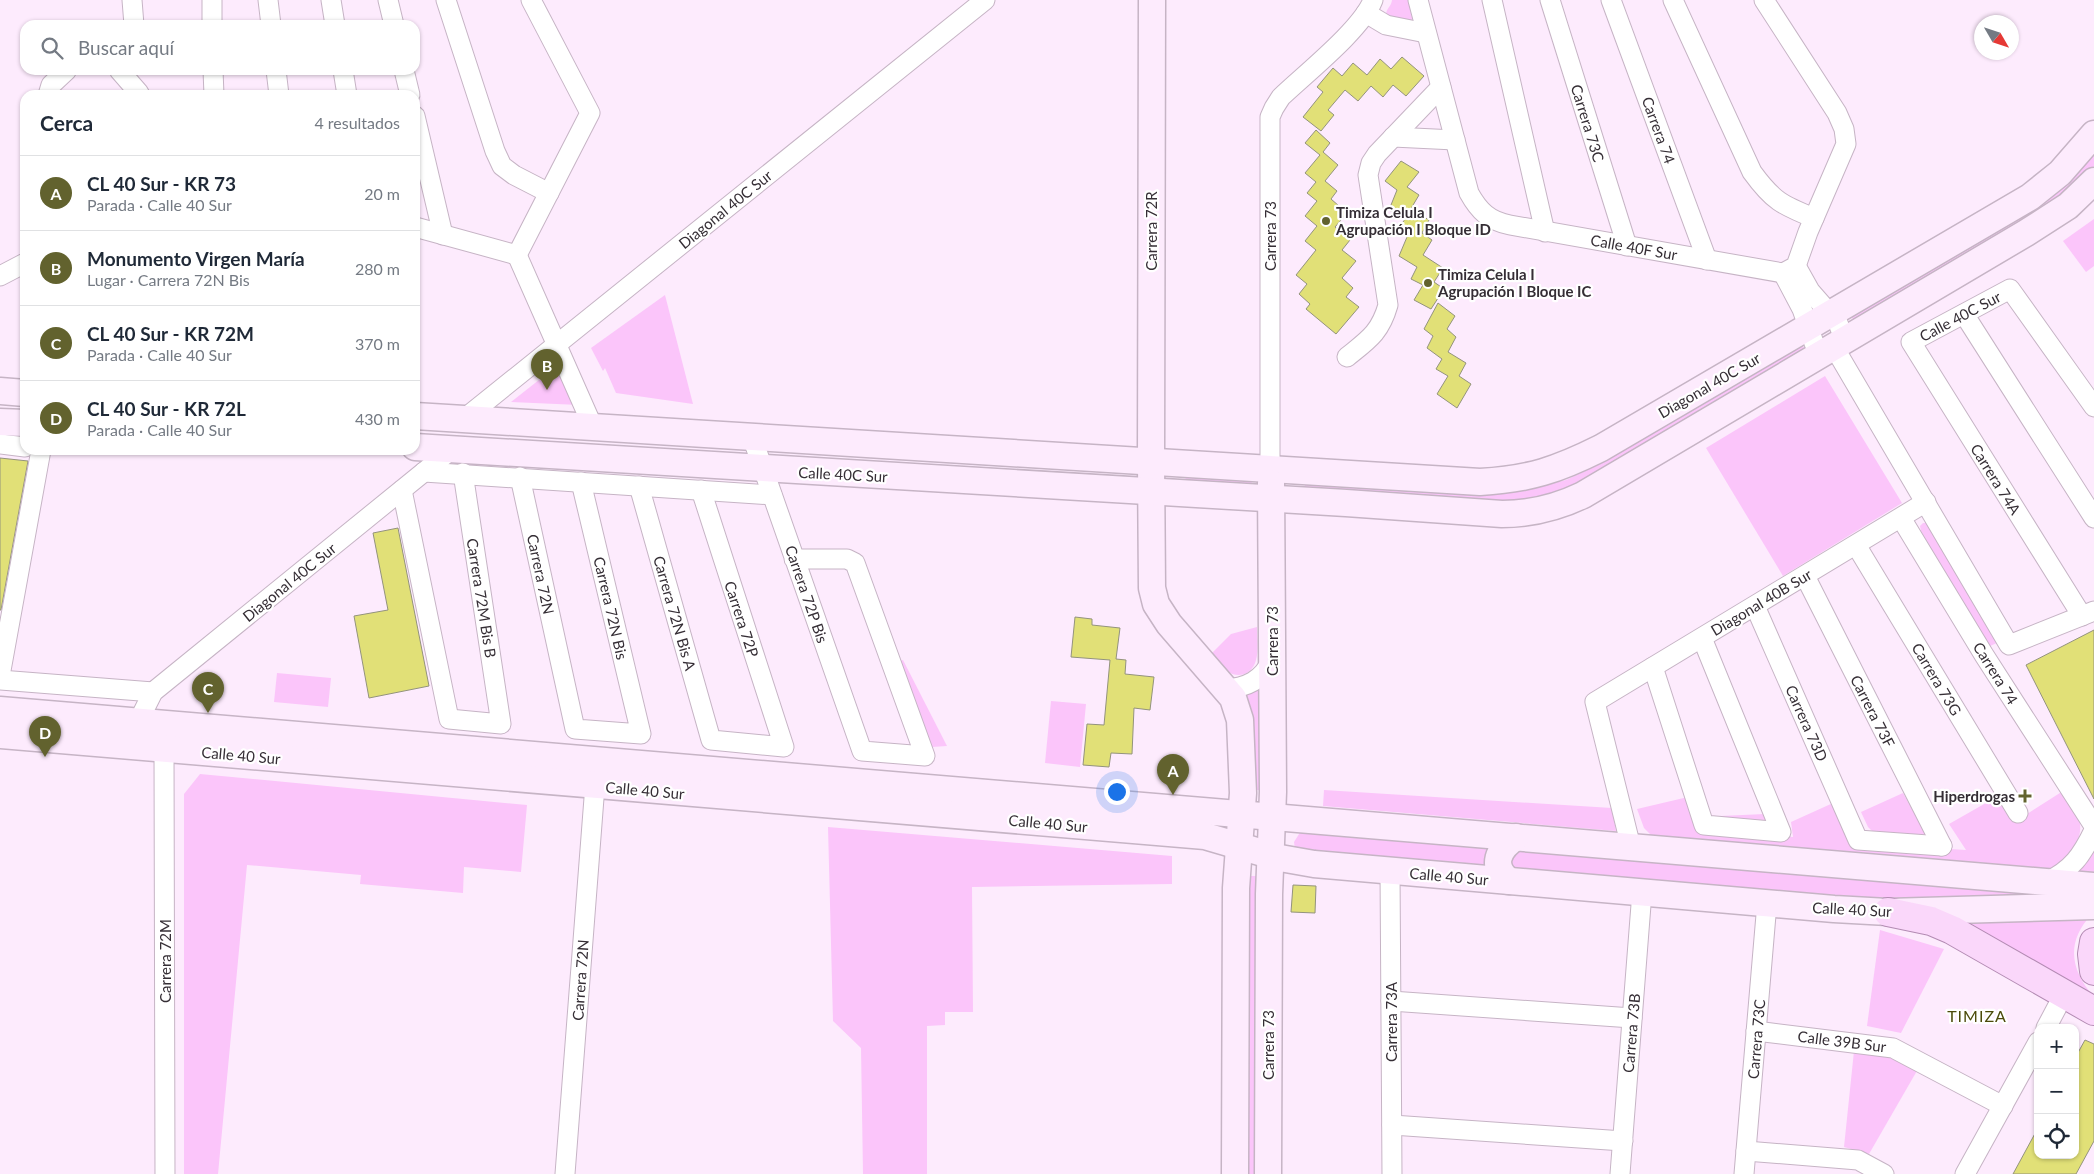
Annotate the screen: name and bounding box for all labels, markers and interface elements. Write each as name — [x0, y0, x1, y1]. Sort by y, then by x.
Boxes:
north arrow — [1974, 15, 2019, 60]
search box — [20, 20, 420, 75]
icon: search — [38, 34, 66, 62]
text: Buscar aquí — [78, 36, 174, 59]
street label: Carrera 73C — [1568, 82, 1608, 164]
street label: Carrera 74 — [1639, 94, 1680, 166]
text: Cerca — [40, 110, 93, 135]
text: 4 resultados — [314, 113, 400, 132]
street label: Diagonal 40C Sur — [675, 166, 776, 252]
text: CL 40 Sur - KR 73 — [87, 172, 236, 195]
text: A — [50, 184, 62, 203]
text: 20 m — [364, 184, 400, 203]
street label: Carrera 72R — [1142, 191, 1160, 271]
text: Parada · Calle 40 Sur — [87, 195, 232, 214]
street label: Carrera 73 — [1261, 201, 1279, 271]
place label: Timiza Celula I Agrupación I Bloque ID — [1335, 203, 1491, 238]
marker: Timiza Celula I Agrupación I Bloque ID — [1320, 215, 1332, 227]
street label: Calle 40F Sur — [1589, 231, 1679, 264]
text: Monumento Virgen María — [87, 247, 305, 270]
text: B — [51, 259, 61, 278]
text: 280 m — [355, 259, 400, 278]
place label: Timiza Celula I Agrupación I Bloque IC — [1437, 265, 1592, 300]
text: Lugar · Carrera 72N Bis — [87, 270, 250, 289]
marker: Timiza Celula I Agrupación I Bloque IC — [1422, 277, 1434, 289]
street label: Calle 40C Sur — [1916, 287, 2004, 345]
text: CL 40 Sur - KR 72M — [87, 322, 254, 345]
text: C — [51, 334, 61, 353]
text: 370 m — [355, 334, 400, 353]
text: Parada · Calle 40 Sur — [87, 345, 232, 364]
street label: Diagonal 40C Sur — [1655, 348, 1764, 421]
pin: B — [531, 349, 563, 390]
text: CL 40 Sur - KR 72L — [87, 397, 246, 420]
text: D — [50, 409, 62, 428]
text: 430 m — [355, 409, 400, 428]
text: Parada · Calle 40 Sur — [87, 420, 232, 439]
street label: Carrera 74A — [1967, 440, 2025, 518]
street label: Calle 40C Sur — [798, 463, 889, 485]
street label: Carrera 72N — [524, 532, 558, 616]
street label: Carrera 72M Bis B — [464, 537, 500, 659]
street label: Diagonal 40C Sur — [239, 539, 340, 625]
street label: Carrera 72P Bis — [782, 543, 832, 645]
street label: Carrera 72N Bis A — [650, 554, 700, 673]
street label: Carrera 72N Bis — [590, 555, 632, 661]
street label: Diagonal 40B Sur — [1707, 565, 1815, 639]
street label: Carrera 72P — [721, 579, 763, 659]
street label: Carrera 73 — [1263, 606, 1281, 676]
street label: Carrera 74 — [1970, 639, 2022, 708]
street label: Carrera 73G — [1908, 640, 1966, 718]
pin: C — [192, 672, 224, 713]
street label: Carrera 73F — [1847, 672, 1899, 750]
street label: Carrera 73D — [1782, 682, 1832, 764]
pin: D — [29, 716, 61, 757]
street label: Calle 40 Sur — [201, 743, 282, 767]
pin: A — [1157, 754, 1189, 795]
street label: Calle 40 Sur — [605, 778, 686, 802]
your location — [1104, 779, 1130, 805]
place label: Hiperdrogas — [1933, 787, 2015, 805]
marker: Hiperdrogas — [2019, 790, 2031, 802]
street label: Calle 40 Sur — [1008, 811, 1089, 835]
street label: Calle 40 Sur — [1409, 864, 1490, 888]
street label: Calle 40 Sur — [1812, 898, 1893, 920]
street label: Carrera 72M — [156, 919, 174, 1003]
street label: Carrera 72N — [568, 939, 592, 1021]
street label: Carrera 73A — [1382, 981, 1400, 1062]
street label: Carrera 73B — [1619, 992, 1643, 1074]
street label: Carrera 73C — [1744, 998, 1768, 1080]
district label: TIMIZA — [1947, 1006, 2007, 1025]
street label: Carrera 73 — [1259, 1010, 1277, 1080]
map controls — [2034, 1024, 2079, 1159]
button: + — [2034, 1024, 2079, 1069]
street label: Calle 39B Sur — [1797, 1027, 1888, 1055]
button: − — [2034, 1069, 2079, 1114]
button: locate — [2034, 1114, 2079, 1159]

